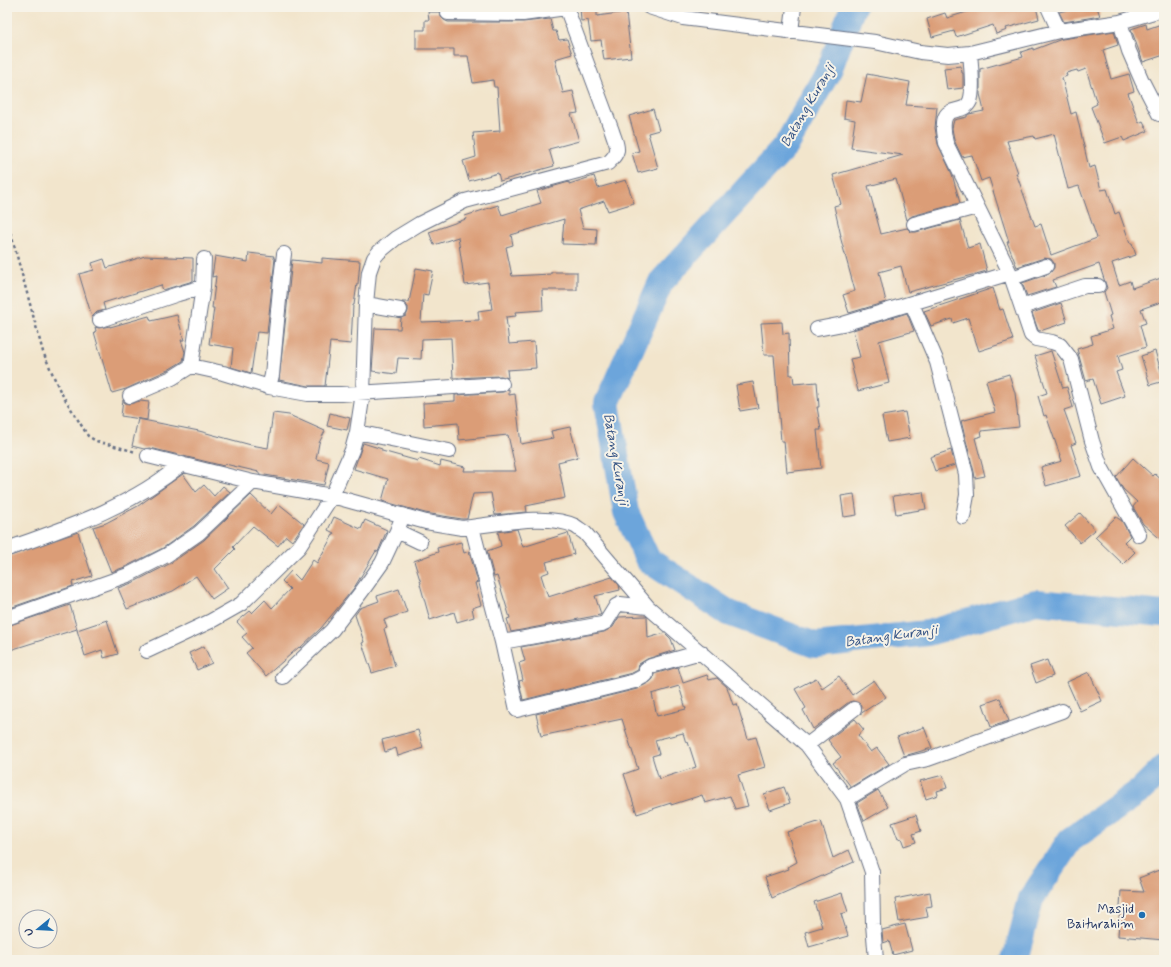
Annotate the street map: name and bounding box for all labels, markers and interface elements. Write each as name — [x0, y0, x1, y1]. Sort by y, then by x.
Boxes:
water label: Batang Kuranji — [777, 59, 841, 151]
water label: Batang Kuranji — [598, 412, 633, 508]
water label: Batang Kuranji — [844, 620, 940, 652]
place label: Masjid Baiturahim — [1067, 901, 1134, 933]
north arrow — [18, 909, 58, 949]
marker: Masjid Baiturahim — [1137, 910, 1147, 920]
text: U — [22, 926, 37, 937]

